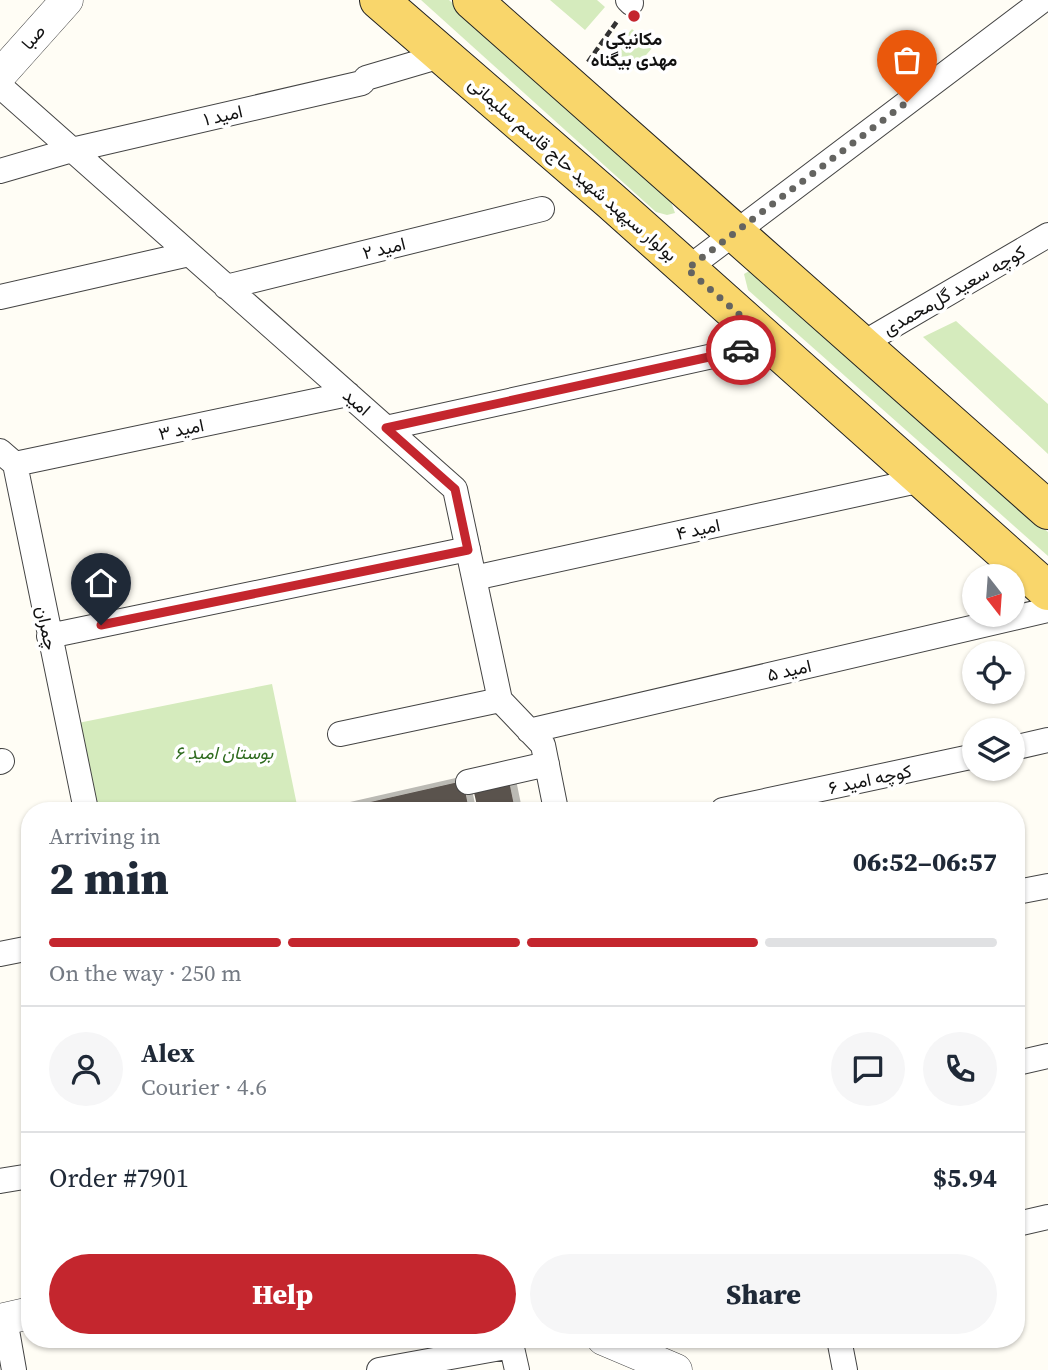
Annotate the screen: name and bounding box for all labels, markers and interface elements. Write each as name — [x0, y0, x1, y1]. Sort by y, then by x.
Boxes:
marker: مکانیکی مهدی بیگناه — [626, 8, 642, 24]
street label: صبا — [15, 19, 51, 55]
place label: مکانیکی مهدی بیگناه — [591, 26, 677, 72]
pin — [877, 30, 937, 102]
icon: bag — [888, 41, 926, 79]
street label: بولوار سپهبد شهید حاج قاسم سلیمانی — [463, 71, 683, 267]
street label: امید ۱ — [201, 98, 245, 132]
street label: امید ۲ — [360, 231, 408, 265]
street label: کوچه سعید گل‌محمدی — [878, 239, 1030, 341]
courier — [706, 315, 776, 385]
icon: car — [722, 331, 760, 369]
street label: امید — [338, 383, 376, 421]
street label: امید ۳ — [156, 412, 206, 446]
street label: امید ۴ — [674, 512, 722, 546]
pin — [71, 553, 131, 625]
icon: home — [82, 564, 120, 602]
north arrow — [962, 564, 1026, 626]
map controls — [962, 564, 1025, 781]
street label: چمران — [30, 604, 64, 652]
button: locate — [962, 641, 1025, 704]
street label: امید ۵ — [764, 653, 814, 687]
button: layers — [962, 718, 1025, 781]
park label: بوستان امید ۶ — [175, 740, 274, 765]
street label: کوچه امید ۶ — [826, 758, 914, 800]
text: Arriving in — [49, 820, 161, 852]
text: 06:52–06:57 — [853, 844, 997, 880]
text: 2 min — [49, 846, 169, 909]
text: On the way · 250 m — [49, 957, 242, 989]
button: person — [49, 1032, 123, 1106]
button: chat — [831, 1032, 905, 1106]
button: phone — [923, 1032, 997, 1106]
text: Alex — [141, 1035, 195, 1071]
text: Courier · 4.6 — [141, 1071, 267, 1103]
text: Order #7901 — [49, 1160, 189, 1196]
text: $5.94 — [933, 1160, 997, 1196]
button: Help — [49, 1254, 516, 1334]
button: Share — [530, 1254, 997, 1334]

